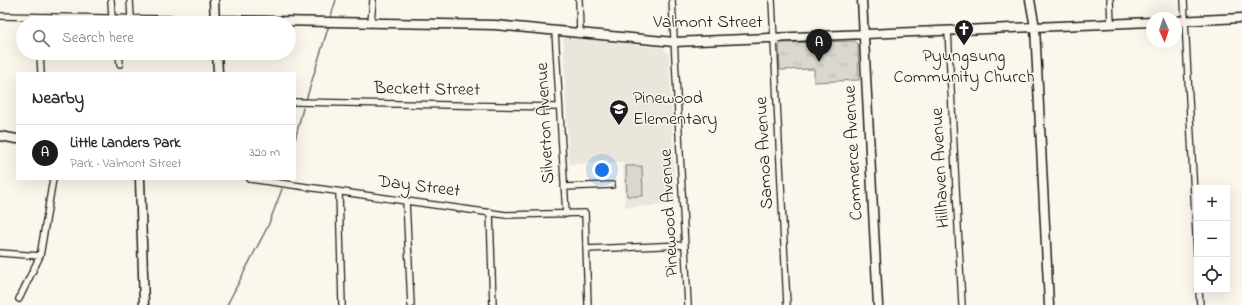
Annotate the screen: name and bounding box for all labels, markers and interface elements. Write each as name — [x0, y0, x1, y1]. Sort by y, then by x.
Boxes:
street label: Valmont Street — [652, 10, 763, 36]
north arrow — [1146, 12, 1182, 48]
search box — [16, 16, 296, 60]
church icon: Pyungsung Community Church — [953, 18, 975, 46]
icon: search — [30, 27, 52, 49]
text: Search here — [62, 27, 134, 49]
pin: A — [806, 29, 832, 62]
place label: Pyungsung Community Church — [894, 44, 1034, 91]
street label: Silverton Avenue — [530, 61, 562, 184]
street label: Beckett Street — [373, 76, 480, 104]
street label: Commerce Avenue — [837, 84, 871, 221]
text: Nearby — [32, 86, 84, 111]
place label: Pinewood Elementary — [633, 86, 717, 133]
street label: Samoa Avenue — [749, 95, 781, 210]
school or university icon: Pinewood Elementary — [608, 98, 630, 126]
street label: Hillhaven Avenue — [925, 106, 957, 229]
text: Little Landers Park — [70, 132, 181, 154]
text: A — [41, 143, 49, 162]
text: 320 m — [249, 143, 280, 162]
street label: Pinewood Avenue — [654, 147, 686, 278]
text: Park · Valmont Street — [70, 154, 182, 173]
your location — [592, 160, 612, 180]
street label: Day Street — [375, 169, 462, 205]
map controls — [1194, 185, 1230, 293]
button: + — [1194, 185, 1230, 221]
button: − — [1194, 221, 1230, 257]
button: locate — [1194, 257, 1230, 293]

